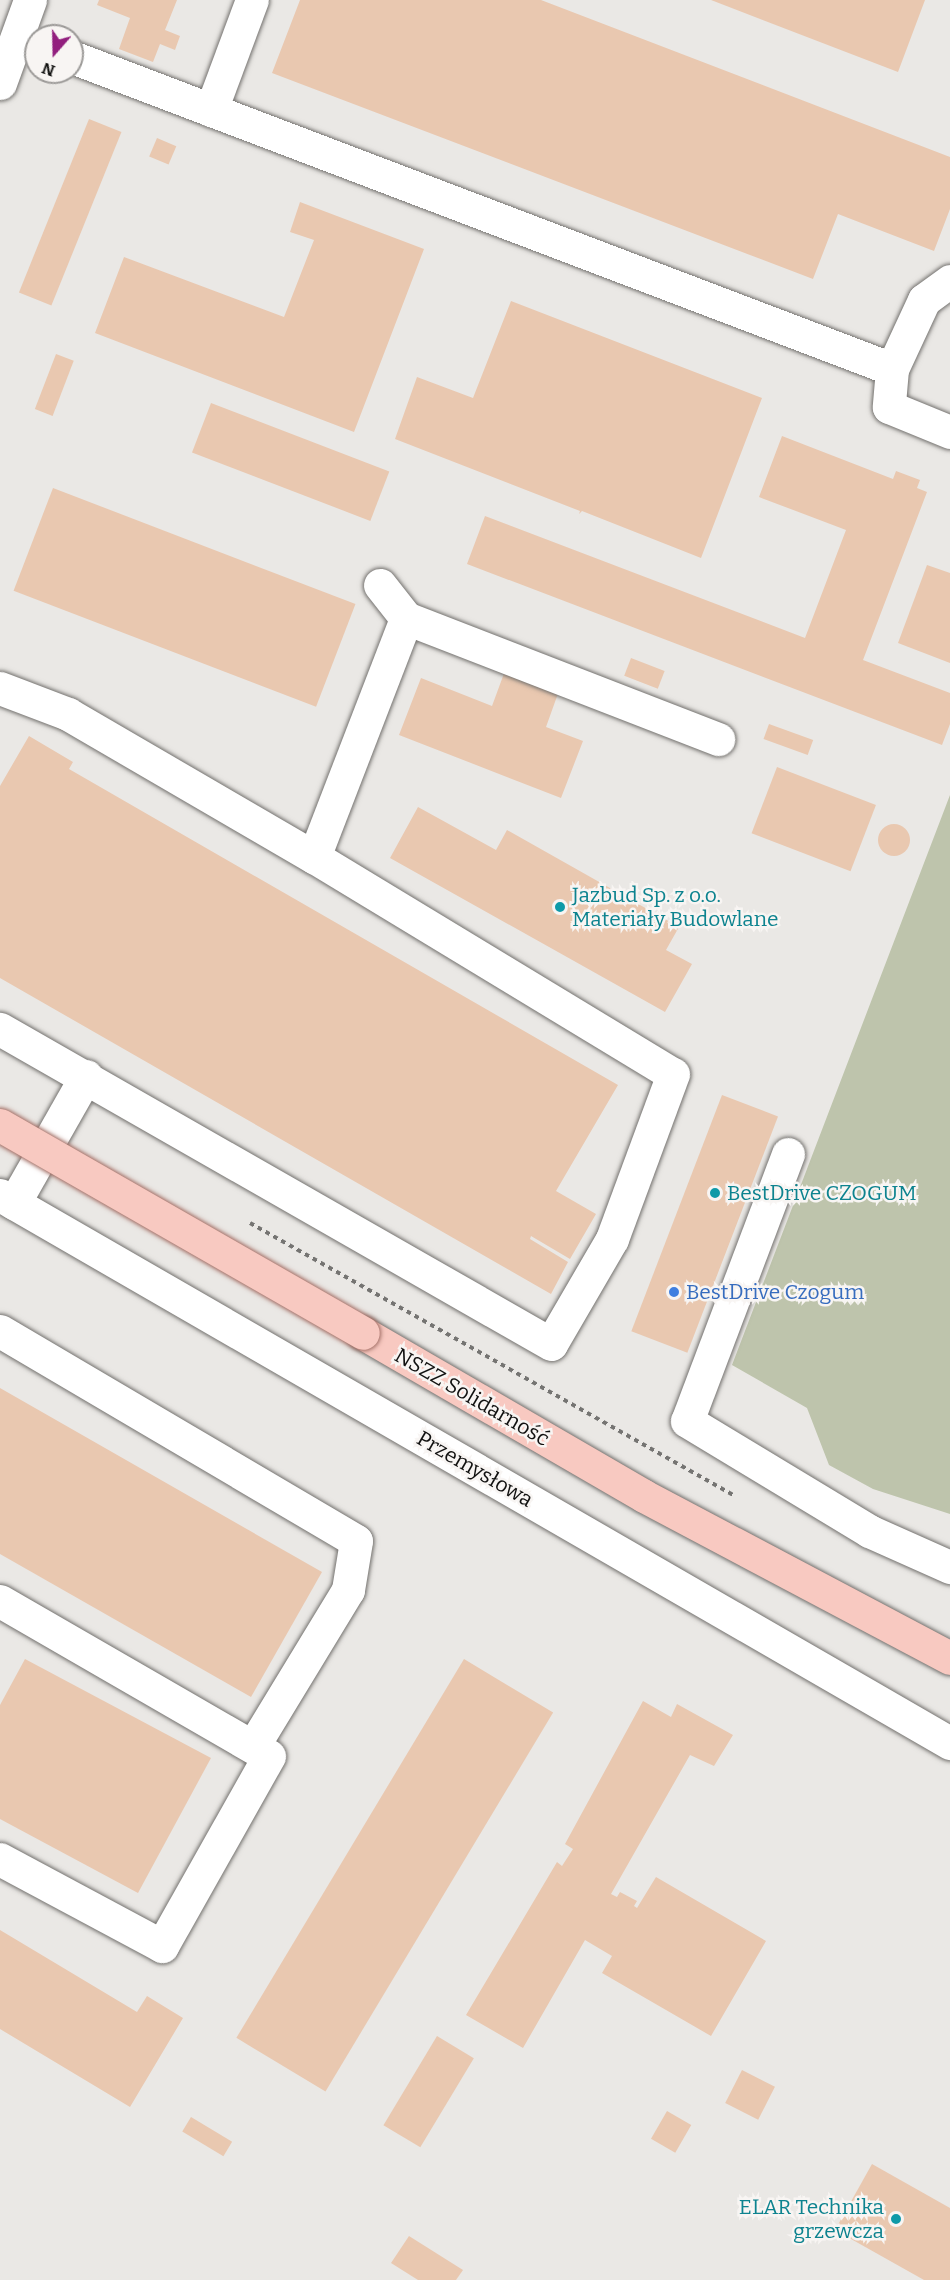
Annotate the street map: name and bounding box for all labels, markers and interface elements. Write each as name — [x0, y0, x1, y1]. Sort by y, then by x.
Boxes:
north arrow — [24, 24, 84, 84]
text: N — [39, 58, 57, 81]
place label: Jazbud Sp. z o.o. Materiały Budowlane — [572, 882, 779, 932]
marker: Jazbud Sp. z o.o. Materiały Budowlane — [553, 900, 567, 914]
place label: BestDrive CZOGUM — [727, 1180, 917, 1206]
marker: BestDrive CZOGUM — [708, 1186, 722, 1200]
place label: BestDrive Czogum — [686, 1279, 864, 1305]
marker: BestDrive Czogum — [667, 1285, 681, 1299]
street label: NSZZ Solidarność — [390, 1343, 554, 1451]
street label: Przemysłowa — [412, 1426, 538, 1512]
place label: ELAR Technika grzewcza — [739, 2194, 884, 2244]
marker: ELAR Technika grzewcza — [889, 2212, 903, 2226]

